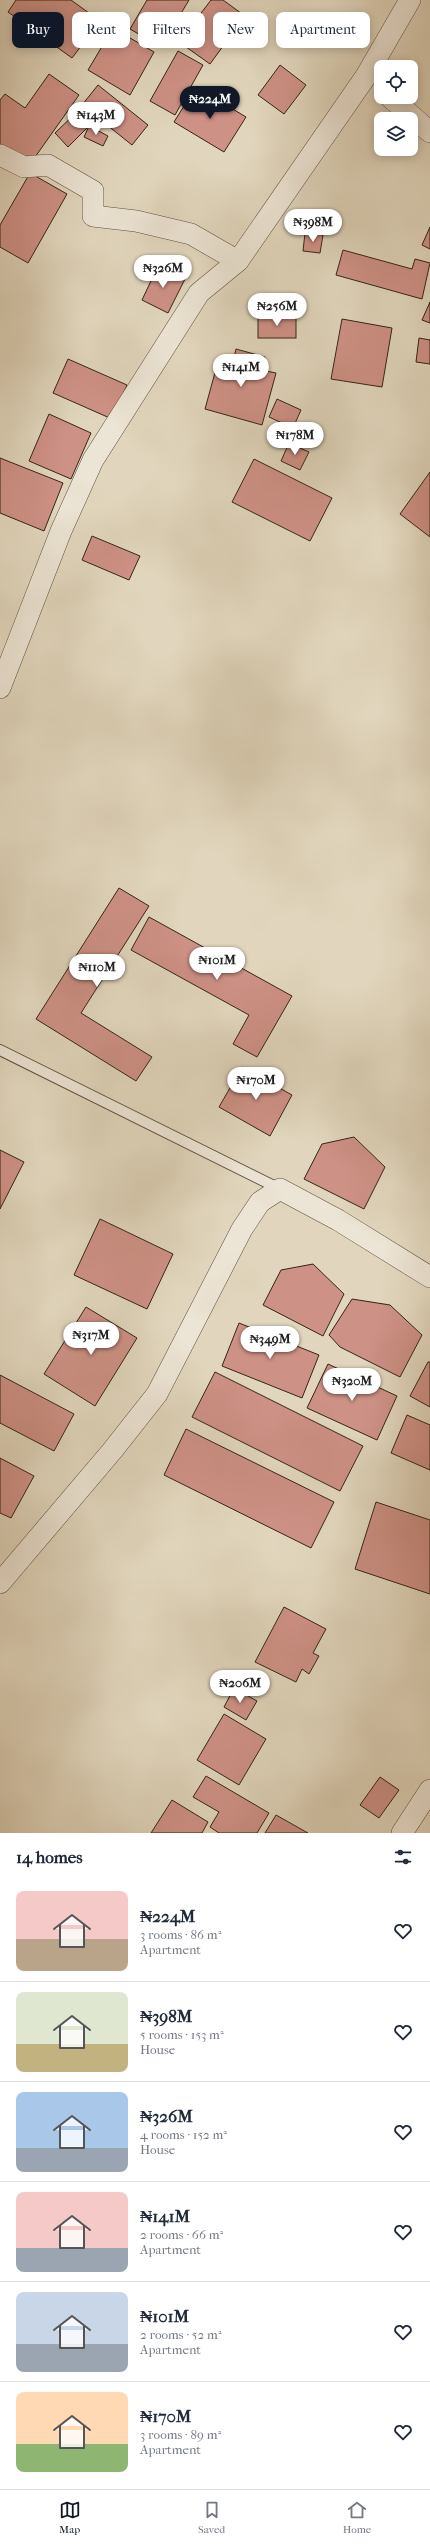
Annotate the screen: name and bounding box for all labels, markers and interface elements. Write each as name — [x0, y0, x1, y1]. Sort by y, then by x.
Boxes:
chip: Buy — [12, 12, 64, 48]
chip: Rent — [72, 12, 130, 48]
chip: Filters — [138, 12, 205, 48]
chip: New — [213, 12, 268, 48]
chip: Apartment — [276, 12, 370, 48]
map controls — [374, 60, 418, 156]
button: locate — [374, 60, 418, 104]
pin: ₦224M — [182, 86, 238, 120]
text: ₦224M — [189, 91, 231, 106]
pin: ₦143M — [68, 102, 124, 136]
text: ₦143M — [77, 107, 115, 122]
button: layers — [374, 112, 418, 156]
pin: ₦398M — [285, 209, 341, 243]
text: ₦398M — [293, 214, 333, 229]
pin: ₦326M — [135, 255, 191, 289]
text: ₦326M — [143, 260, 183, 275]
pin: ₦256M — [249, 293, 305, 327]
text: ₦256M — [257, 298, 297, 313]
pin: ₦141M — [213, 354, 269, 388]
text: ₦141M — [222, 359, 260, 374]
pin: ₦178M — [267, 422, 323, 456]
text: ₦178M — [276, 427, 314, 442]
pin: ₦101M — [189, 947, 245, 981]
text: ₦101M — [198, 952, 236, 967]
pin: ₦110M — [69, 954, 125, 988]
text: ₦110M — [78, 959, 116, 974]
pin: ₦170M — [228, 1067, 284, 1101]
text: ₦170M — [236, 1072, 276, 1087]
pin: ₦317M — [63, 1322, 119, 1356]
pin: ₦349M — [242, 1326, 298, 1360]
text: ₦317M — [72, 1327, 110, 1342]
text: ₦349M — [249, 1331, 291, 1346]
pin: ₦320M — [324, 1368, 380, 1402]
text: ₦320M — [332, 1373, 372, 1388]
pin: ₦206M — [212, 1670, 268, 1704]
text: ₦206M — [219, 1675, 261, 1690]
icon: filters — [392, 1846, 414, 1868]
text: 14 homes — [16, 1847, 83, 1867]
text: ₦224M — [140, 1906, 195, 1926]
icon: home — [48, 1907, 96, 1955]
icon: heart — [392, 1920, 414, 1942]
text: 3 rooms · 86 m² — [140, 1927, 221, 1942]
text: Apartment — [140, 1942, 201, 1957]
text: ₦398M — [140, 2006, 192, 2026]
icon: home — [48, 2008, 96, 2056]
icon: heart — [392, 2021, 414, 2043]
text: 5 rooms · 153 m² — [140, 2027, 224, 2042]
text: House — [140, 2042, 175, 2057]
text: ₦326M — [140, 2106, 193, 2126]
icon: home — [48, 2108, 96, 2156]
icon: heart — [392, 2121, 414, 2143]
text: 4 rooms · 152 m² — [140, 2127, 227, 2142]
text: House — [140, 2142, 175, 2157]
text: ₦141M — [140, 2206, 190, 2226]
icon: home — [48, 2208, 96, 2256]
icon: heart — [392, 2221, 414, 2243]
text: 2 rooms · 66 m² — [140, 2227, 223, 2242]
text: Apartment — [140, 2242, 201, 2257]
text: ₦101M — [140, 2306, 189, 2326]
icon: home — [48, 2308, 96, 2356]
icon: heart — [392, 2321, 414, 2343]
text: 2 rooms · 52 m² — [140, 2327, 221, 2342]
text: Apartment — [140, 2342, 201, 2357]
text: ₦170M — [140, 2406, 191, 2426]
icon: home — [48, 2408, 96, 2456]
icon: heart — [392, 2421, 414, 2443]
text: 3 rooms · 89 m² — [140, 2427, 221, 2442]
text: Apartment — [140, 2442, 201, 2457]
tab: Map — [59, 2499, 81, 2536]
tab: Saved — [198, 2499, 225, 2536]
tab: Home — [343, 2499, 371, 2536]

